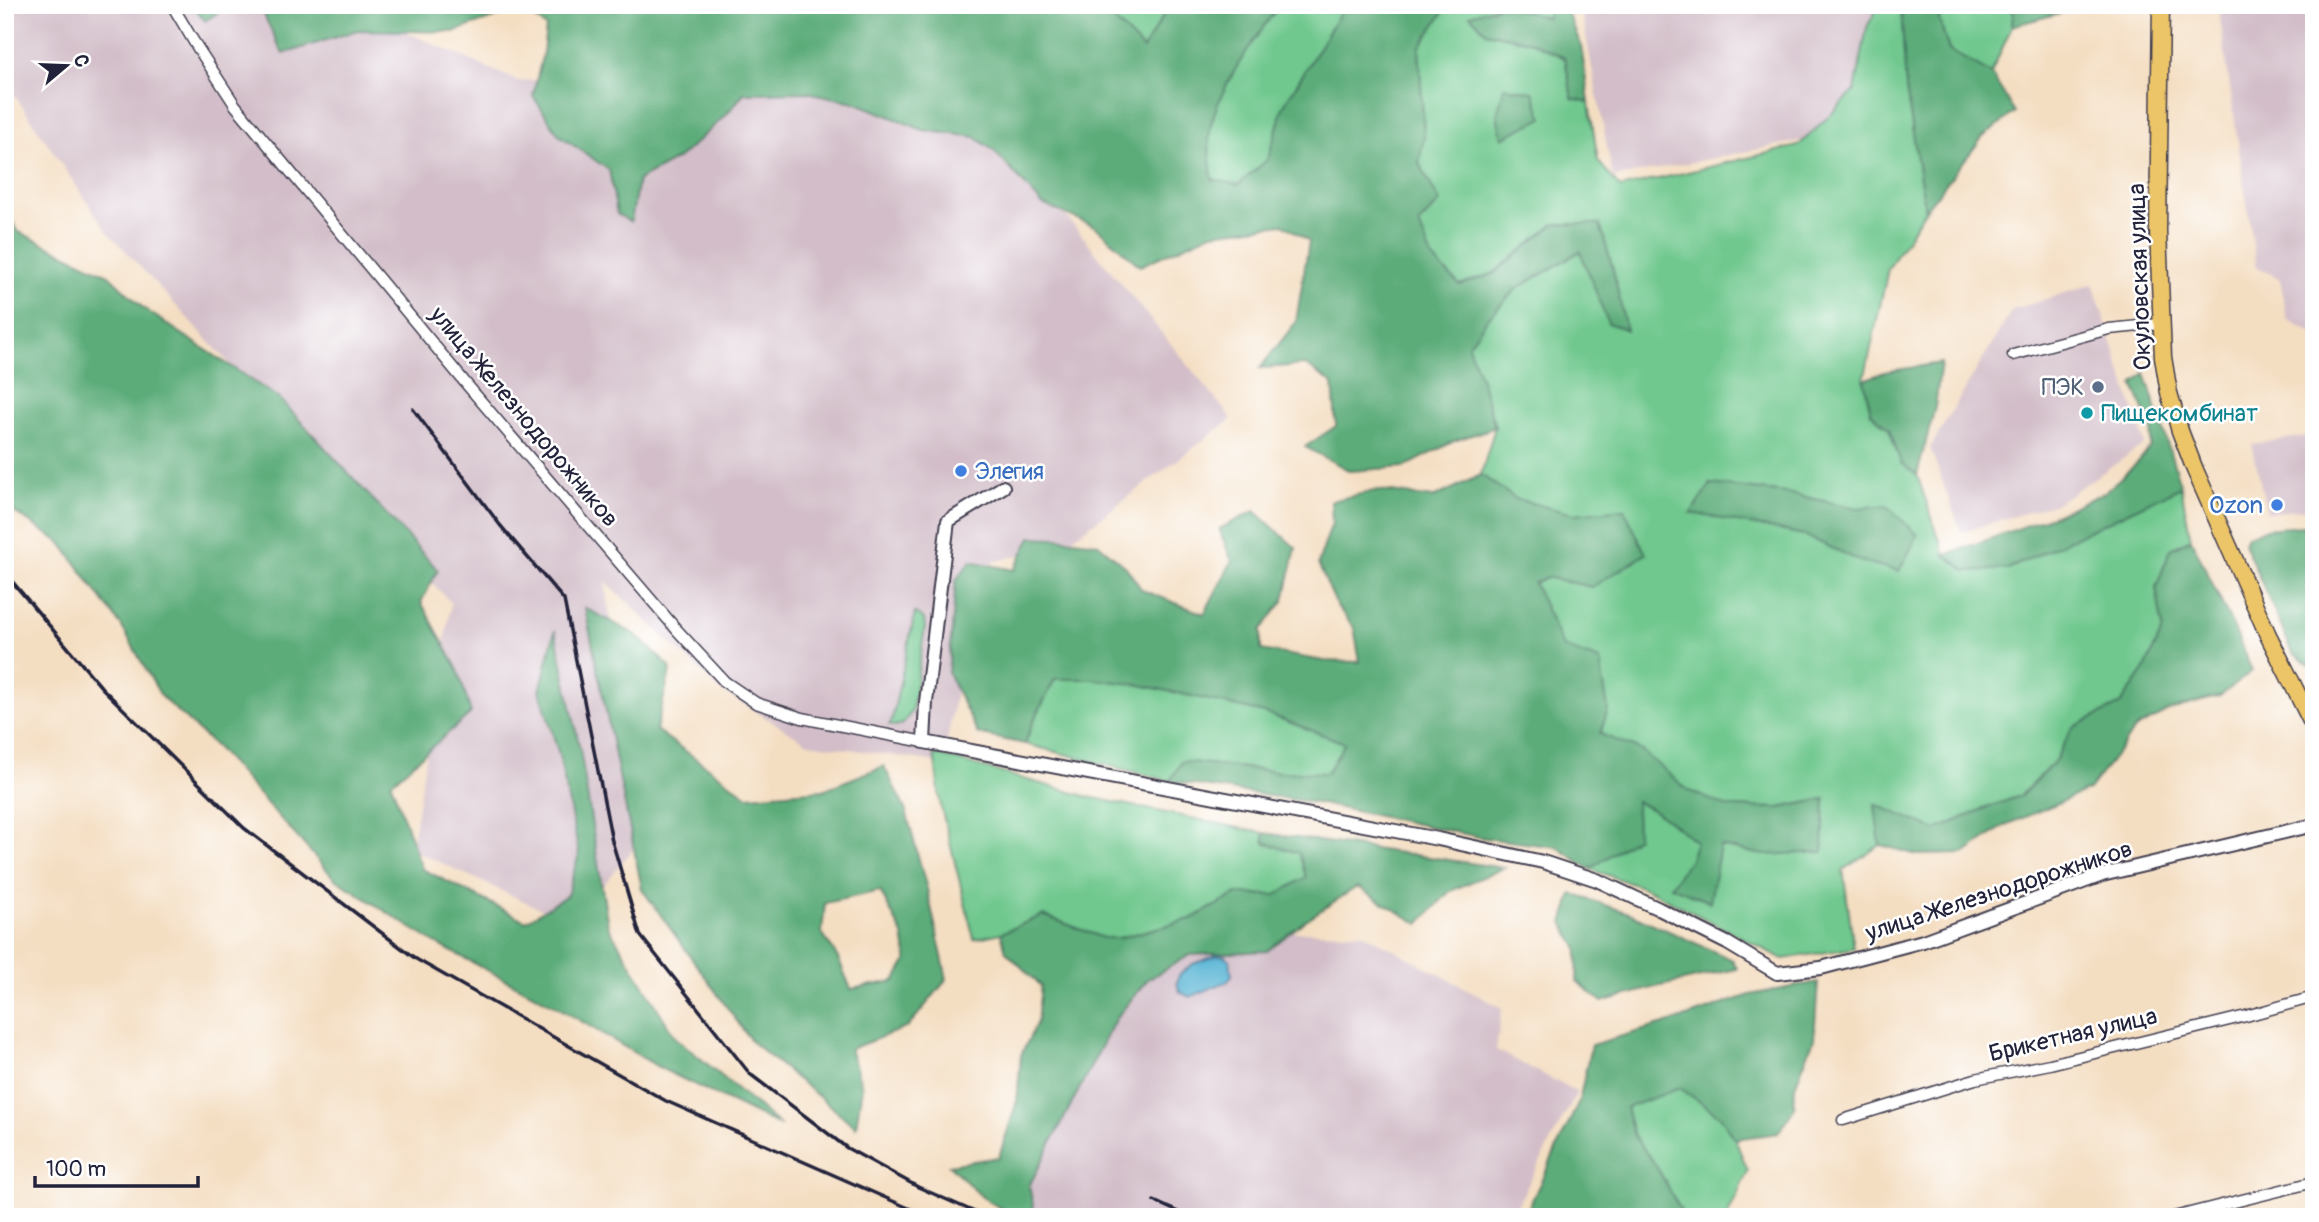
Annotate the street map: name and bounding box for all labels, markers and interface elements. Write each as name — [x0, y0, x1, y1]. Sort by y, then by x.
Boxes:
north arrow — [32, 32, 102, 102]
text: С — [68, 51, 94, 70]
street label: Окуловская улица — [2122, 183, 2158, 371]
street label: улица Железнодорожников — [423, 300, 625, 533]
place label: ПЭК — [2041, 373, 2084, 402]
marker: ПЭК — [2090, 379, 2106, 395]
place label: Пищекомбинат — [2101, 399, 2258, 428]
marker: Пищекомбинат — [2079, 405, 2095, 421]
place label: Элегия — [975, 457, 1044, 486]
marker: Элегия — [953, 463, 969, 479]
place label: Ozon — [2209, 491, 2263, 520]
marker: Ozon — [2269, 497, 2285, 513]
street label: улица Железнодорожников — [1861, 834, 2136, 948]
street label: Брикетная улица — [1986, 1002, 2160, 1068]
scale bar — [35, 1145, 198, 1189]
text: 100 m — [46, 1156, 106, 1183]

